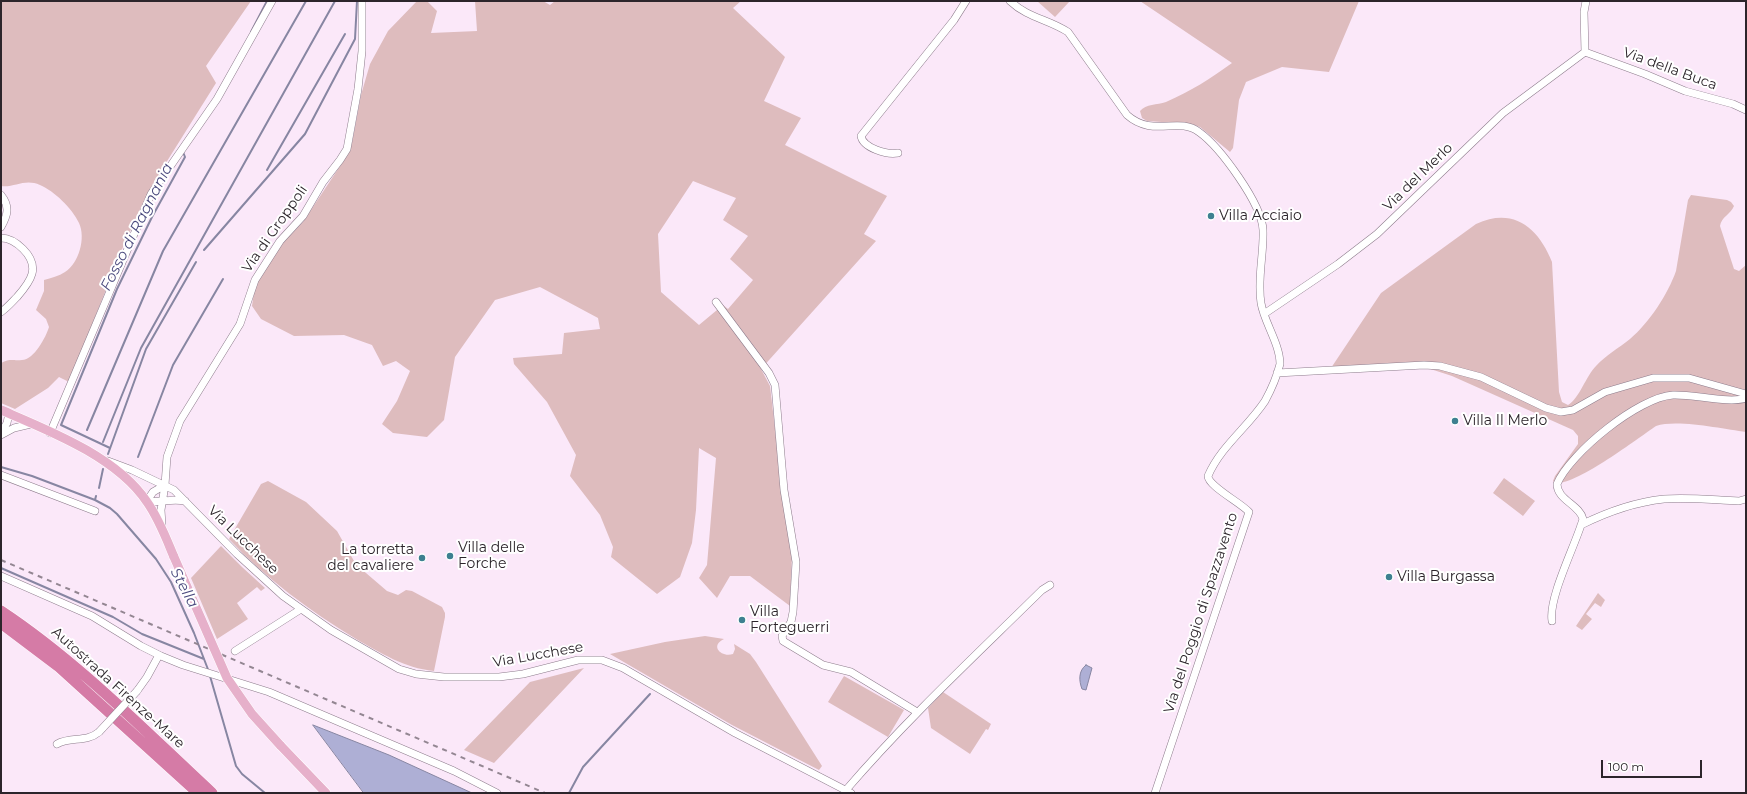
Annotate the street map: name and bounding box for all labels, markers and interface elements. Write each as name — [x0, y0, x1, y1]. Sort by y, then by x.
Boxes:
street label: Via della Buca — [1621, 44, 1719, 94]
street label: Via del Merlo — [1380, 140, 1456, 214]
water label: Fosso di Ragnania — [97, 160, 177, 294]
street label: Via di Groppoli — [239, 182, 311, 276]
place label: Villa Acciaio — [1219, 208, 1302, 224]
marker: Villa Acciaio — [1206, 211, 1216, 221]
place label: Villa Il Merlo — [1463, 413, 1547, 429]
marker: Villa Il Merlo — [1450, 416, 1460, 426]
street label: Via Lucchese — [204, 502, 282, 578]
street label: Via del Poggio di Spazzavento — [1161, 511, 1241, 715]
place label: Villa delle Forche — [458, 540, 525, 572]
place label: La torretta del cavaliere — [327, 542, 414, 574]
marker: Villa delle Forche — [445, 551, 455, 561]
marker: La torretta del cavaliere — [417, 553, 427, 563]
water label: Stella — [166, 565, 202, 611]
place label: Villa Burgassa — [1397, 569, 1495, 585]
marker: Villa Burgassa — [1384, 572, 1394, 582]
place label: Villa Forteguerri — [750, 604, 829, 636]
marker: Villa Forteguerri — [737, 615, 747, 625]
street label: Autostrada Firenze-Mare — [48, 624, 188, 752]
street label: Via Lucchese — [491, 639, 585, 671]
scale bar — [1603, 752, 1704, 778]
text: 100 m — [1608, 759, 1644, 774]

